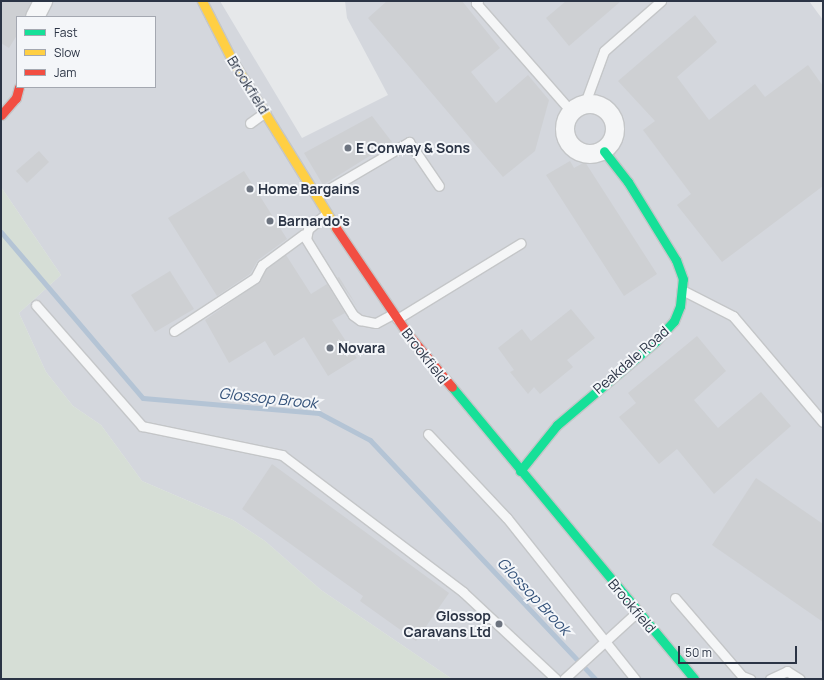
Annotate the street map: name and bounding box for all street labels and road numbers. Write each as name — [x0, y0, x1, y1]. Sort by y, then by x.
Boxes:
street label: Brookfield — [224, 53, 272, 117]
street label: Peakdale Road — [590, 323, 672, 397]
street label: Brookfield — [398, 325, 452, 387]
street label: Brookfield — [605, 576, 659, 636]

